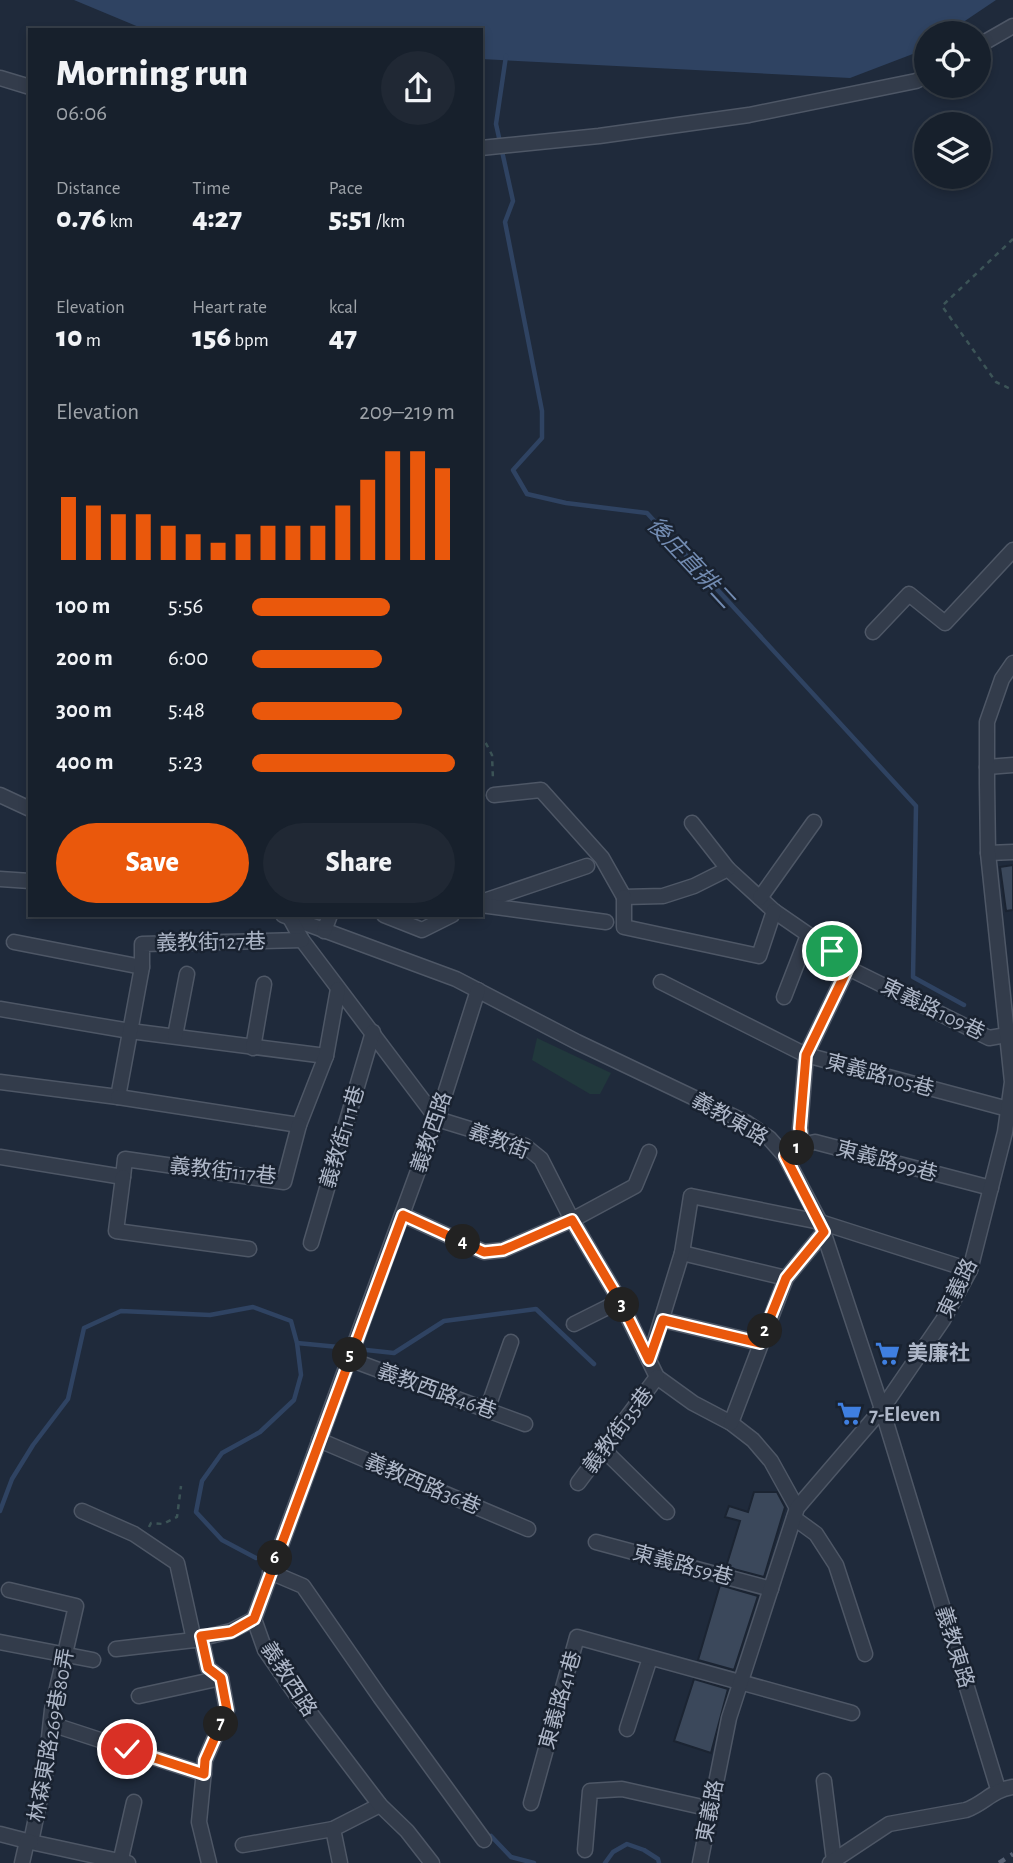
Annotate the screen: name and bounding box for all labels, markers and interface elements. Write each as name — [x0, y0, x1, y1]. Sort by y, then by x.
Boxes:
map controls — [914, 21, 991, 189]
button: locate — [914, 21, 991, 98]
button: share — [381, 51, 455, 125]
text: Morning run — [56, 55, 248, 93]
text: 06:06 — [56, 102, 107, 125]
button: layers — [914, 112, 991, 189]
text: Distance — [56, 179, 120, 198]
text: Time — [192, 179, 230, 198]
text: Pace — [329, 179, 363, 198]
text: 0.76 — [56, 203, 106, 233]
text: 4:27 — [192, 203, 242, 233]
text: 5:51 — [329, 203, 373, 233]
text: km — [106, 212, 133, 231]
text: /km — [373, 212, 405, 231]
text: Elevation — [56, 298, 125, 317]
text: Heart rate — [192, 298, 267, 317]
text: kcal — [329, 298, 358, 317]
text: 10 — [56, 322, 83, 352]
text: 156 — [192, 322, 231, 352]
text: 47 — [329, 322, 357, 352]
text: m — [83, 331, 101, 350]
text: bpm — [231, 331, 269, 350]
text: Elevation — [56, 401, 139, 424]
text: 209–219 m — [359, 401, 455, 424]
water label: 後庄直排二 — [642, 512, 740, 614]
text: 100 m — [56, 595, 110, 618]
text: 5:56 — [168, 595, 203, 618]
text: 200 m — [56, 647, 113, 670]
text: 6:00 — [168, 647, 208, 670]
text: 300 m — [56, 699, 112, 722]
text: 5:48 — [168, 699, 205, 722]
text: 400 m — [56, 751, 114, 774]
text: 5:23 — [168, 751, 203, 774]
button: Save — [56, 823, 249, 903]
button: Share — [263, 823, 455, 903]
pin — [802, 921, 862, 981]
street label: 義教街127巷 — [156, 930, 266, 954]
icon: arrive — [813, 932, 851, 970]
street label: 東義路109巷 — [878, 975, 988, 1043]
street label: 東義路105巷 — [823, 1050, 937, 1100]
street label: 義教街111巷 — [316, 1083, 368, 1191]
street label: 義教東路 — [688, 1088, 772, 1150]
street label: 義教西路 — [407, 1089, 455, 1175]
street label: 義教街 — [466, 1119, 532, 1163]
pin: 1 — [780, 1130, 814, 1166]
street label: 東義路99巷 — [834, 1137, 940, 1185]
text: 1 — [793, 1138, 800, 1157]
street label: 義教街117巷 — [169, 1154, 277, 1188]
pin: 4 — [446, 1224, 480, 1260]
text: 4 — [458, 1232, 467, 1251]
street label: 東義路 — [933, 1255, 981, 1321]
pin: 3 — [604, 1288, 640, 1322]
text: 3 — [617, 1295, 626, 1314]
pin: 2 — [748, 1314, 782, 1348]
text: 2 — [760, 1321, 769, 1340]
pin: 5 — [332, 1338, 368, 1372]
supermarket icon: 美廉社 — [873, 1339, 901, 1367]
place label: 美廉社 — [907, 1342, 970, 1364]
text: 5 — [345, 1345, 354, 1364]
street label: 義教西路46巷 — [375, 1359, 499, 1423]
street label: 義教街35巷 — [579, 1383, 657, 1477]
supermarket icon: 7-Eleven — [835, 1400, 863, 1428]
place label: 7-Eleven — [869, 1404, 940, 1425]
street label: 義教西路36巷 — [362, 1450, 484, 1518]
pin: 6 — [258, 1540, 292, 1576]
street label: 東義路59巷 — [631, 1541, 735, 1589]
text: 6 — [270, 1548, 279, 1567]
street label: 義教東路 — [932, 1604, 978, 1690]
street label: 義教西路 — [257, 1638, 321, 1720]
street label: 林森東路269巷80弄 — [25, 1646, 77, 1824]
street label: 東義路41巷 — [535, 1648, 585, 1752]
pin: 7 — [204, 1706, 238, 1742]
text: 7 — [216, 1714, 225, 1733]
pin — [97, 1719, 157, 1779]
icon: check — [108, 1730, 146, 1768]
street label: 東義路 — [693, 1778, 727, 1844]

